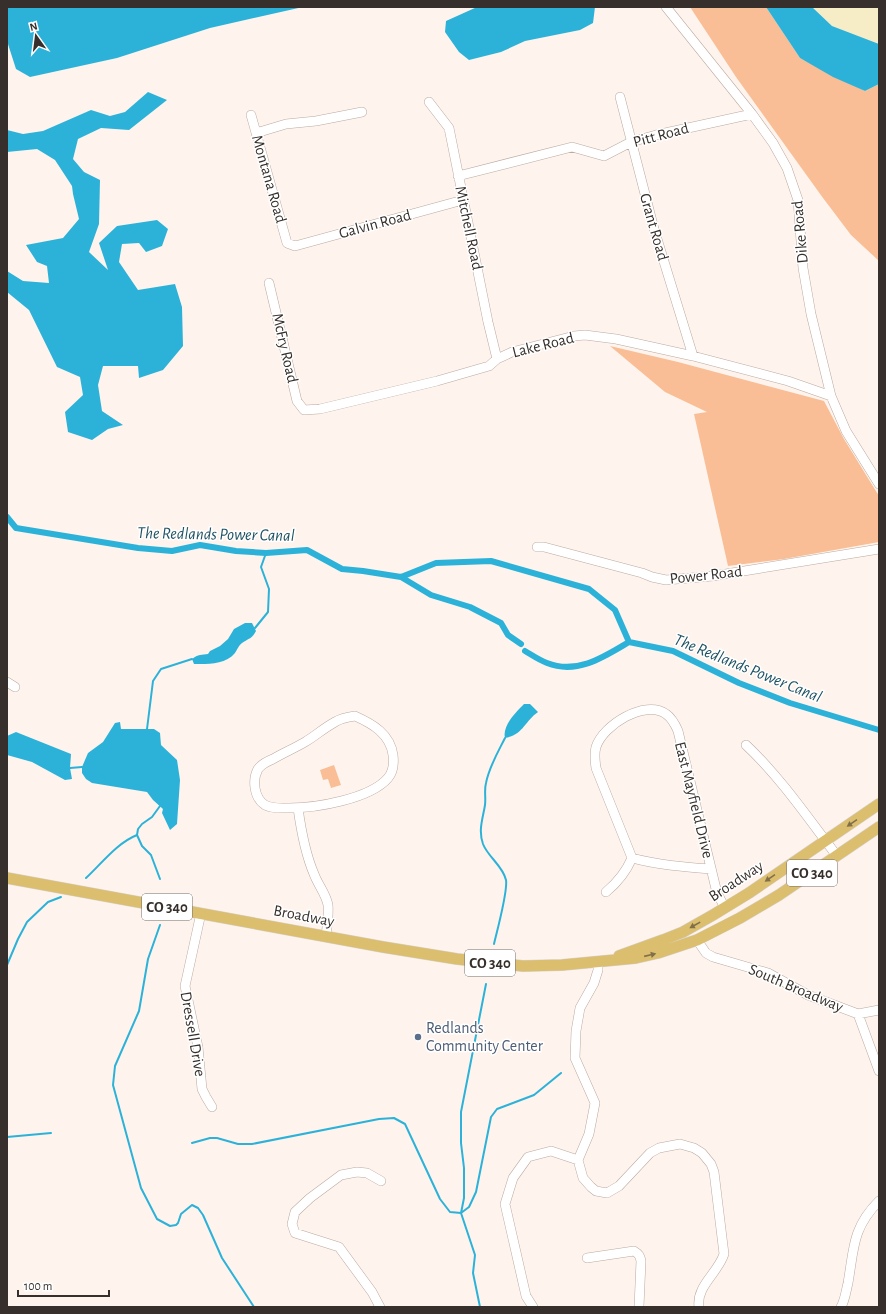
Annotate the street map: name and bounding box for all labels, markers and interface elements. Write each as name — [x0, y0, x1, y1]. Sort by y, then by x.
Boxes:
north arrow — [16, 16, 56, 56]
text: N — [29, 21, 39, 33]
street label: Pitt Road — [631, 120, 691, 150]
street label: Montana Road — [249, 133, 289, 225]
street label: Mitchell Road — [452, 184, 486, 272]
street label: Grant Road — [637, 191, 671, 263]
street label: Dike Road — [789, 200, 811, 264]
street label: Galvin Road — [337, 207, 413, 241]
street label: McFry Road — [268, 312, 301, 385]
street label: Lake Road — [511, 330, 575, 360]
water label: The Redlands Power Canal — [137, 524, 295, 544]
street label: Power Road — [669, 563, 743, 587]
water label: The Redlands Power Canal — [672, 631, 824, 705]
street label: East Mayfield Drive — [671, 740, 716, 860]
one-way arrow — [847, 819, 858, 826]
street label: Broadway — [706, 857, 767, 905]
road number: CO 340 — [787, 860, 837, 886]
one-way arrow — [765, 874, 776, 882]
road number: CO 340 — [142, 894, 192, 920]
street label: Broadway — [272, 902, 336, 931]
one-way arrow — [689, 922, 701, 929]
road number: CO 340 — [465, 950, 515, 976]
one-way arrow — [644, 952, 656, 958]
street label: South Broadway — [746, 961, 846, 1016]
street label: Dressell Drive — [178, 990, 208, 1078]
place label: Redlands Community Center — [426, 1020, 544, 1055]
marker: Redlands Community Center — [413, 1032, 423, 1042]
scale bar — [18, 1272, 109, 1298]
text: 100 m — [24, 1280, 52, 1292]

